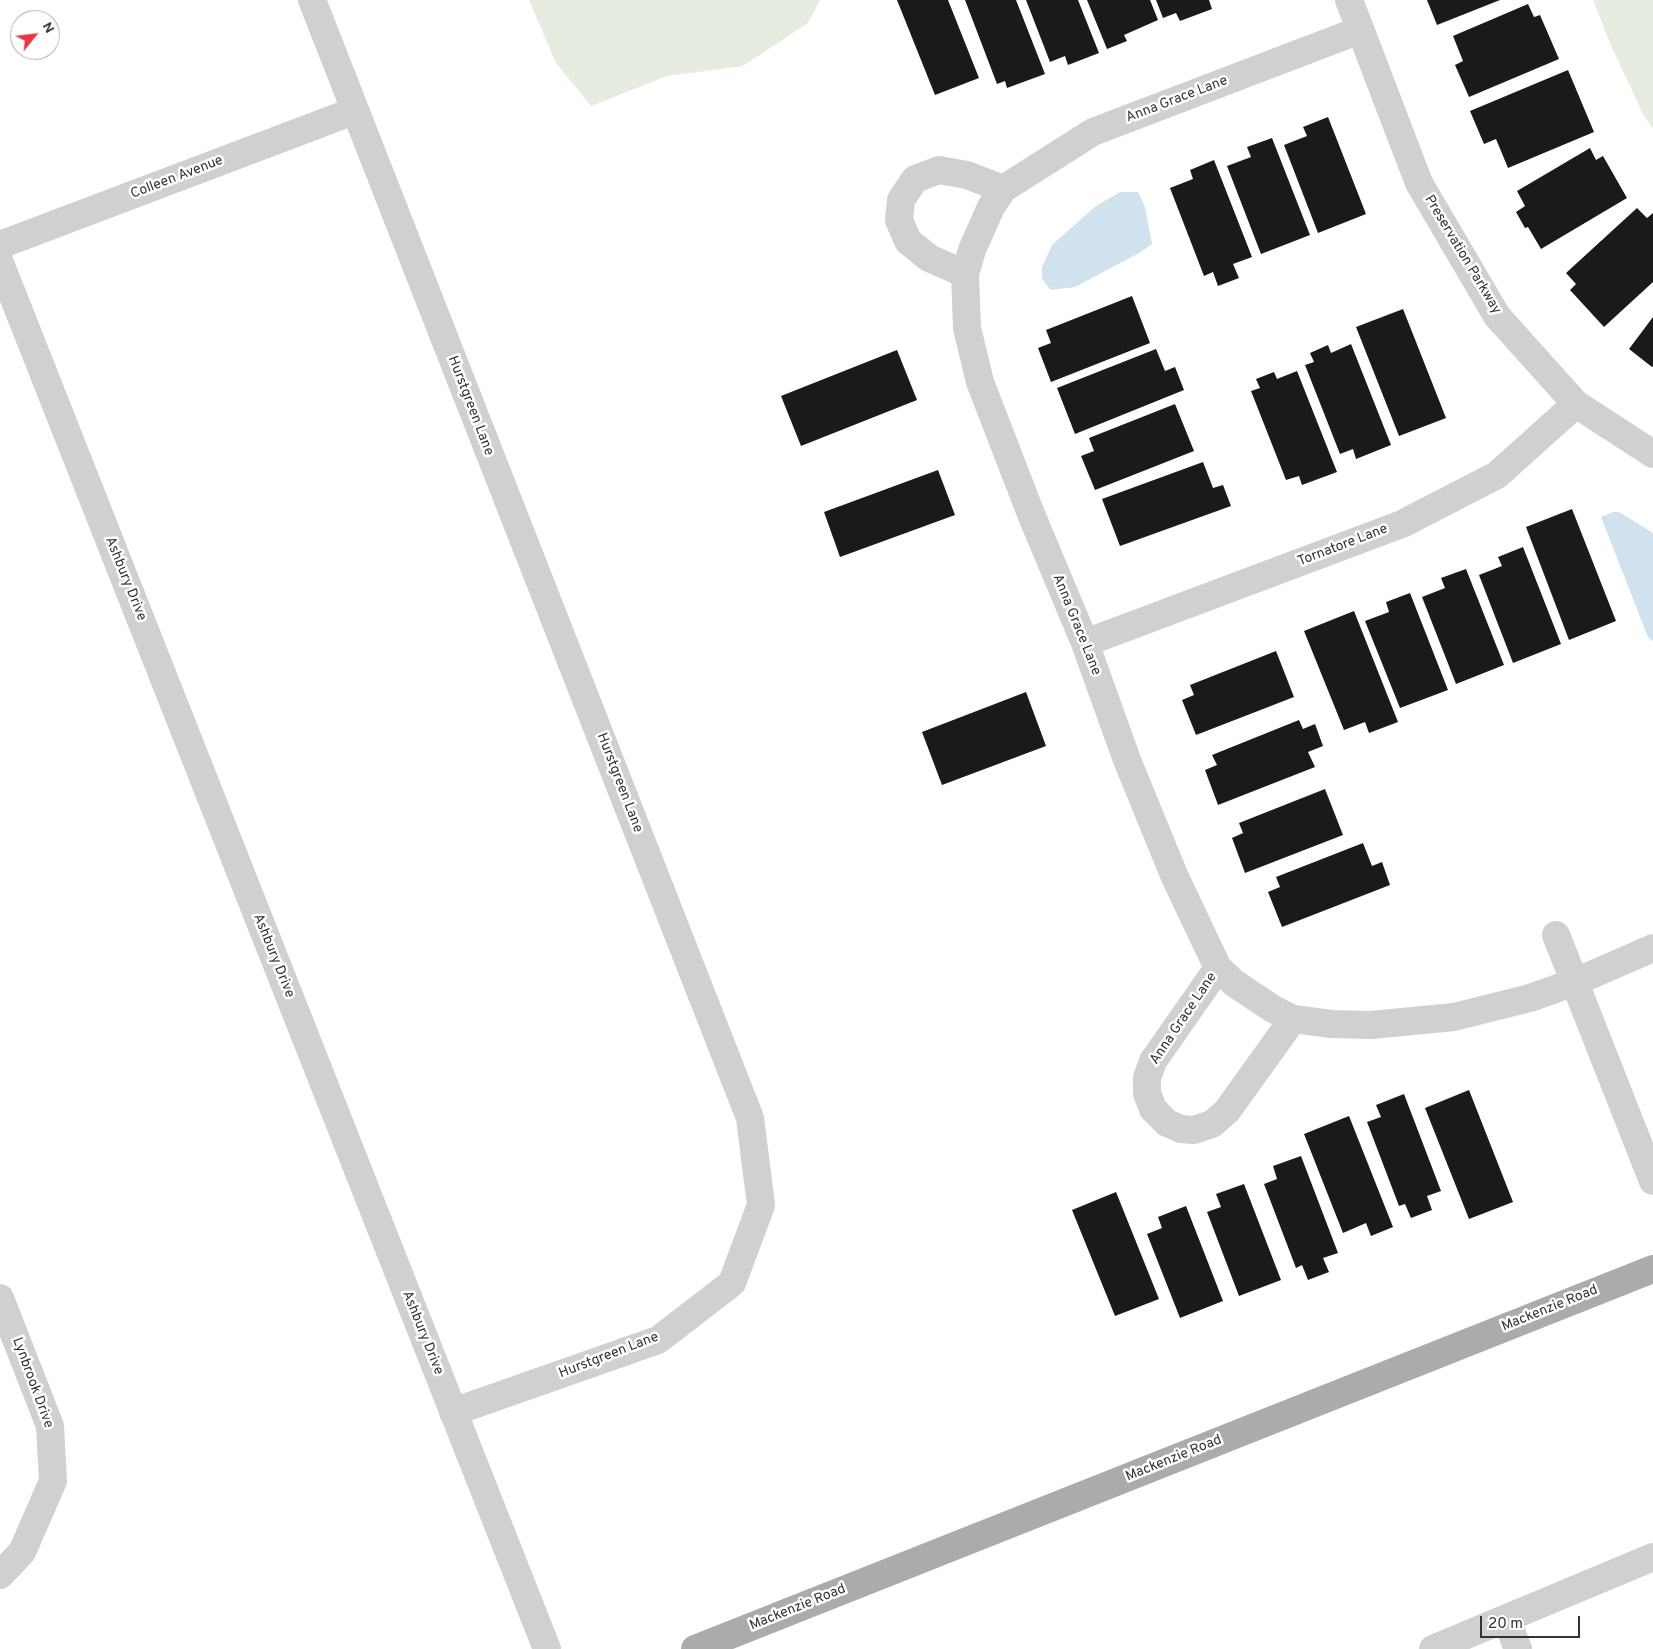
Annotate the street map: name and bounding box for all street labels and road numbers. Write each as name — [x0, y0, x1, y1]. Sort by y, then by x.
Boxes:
street label: Anna Grace Lane — [1124, 73, 1230, 127]
street label: Colleen Avenue — [128, 153, 226, 203]
street label: Preservation Parkway — [1420, 192, 1504, 318]
street label: Hurstgreen Lane — [443, 354, 497, 458]
street label: Tornatore Lane — [1296, 521, 1390, 571]
street label: Ashbury Drive — [101, 535, 149, 623]
street label: Anna Grace Lane — [1048, 572, 1104, 678]
street label: Hurstgreen Lane — [592, 731, 646, 835]
street label: Ashbury Drive — [249, 912, 297, 1000]
street label: Anna Grace Lane — [1147, 970, 1221, 1068]
street label: Mackenzie Road — [1500, 1282, 1600, 1336]
street label: Ashbury Drive — [398, 1289, 446, 1377]
street label: Hurstgreen Lane — [557, 1329, 661, 1383]
street label: Lynbrook Drive — [8, 1335, 56, 1431]
street label: Mackenzie Road — [1124, 1432, 1224, 1486]
street label: Mackenzie Road — [748, 1581, 848, 1635]

